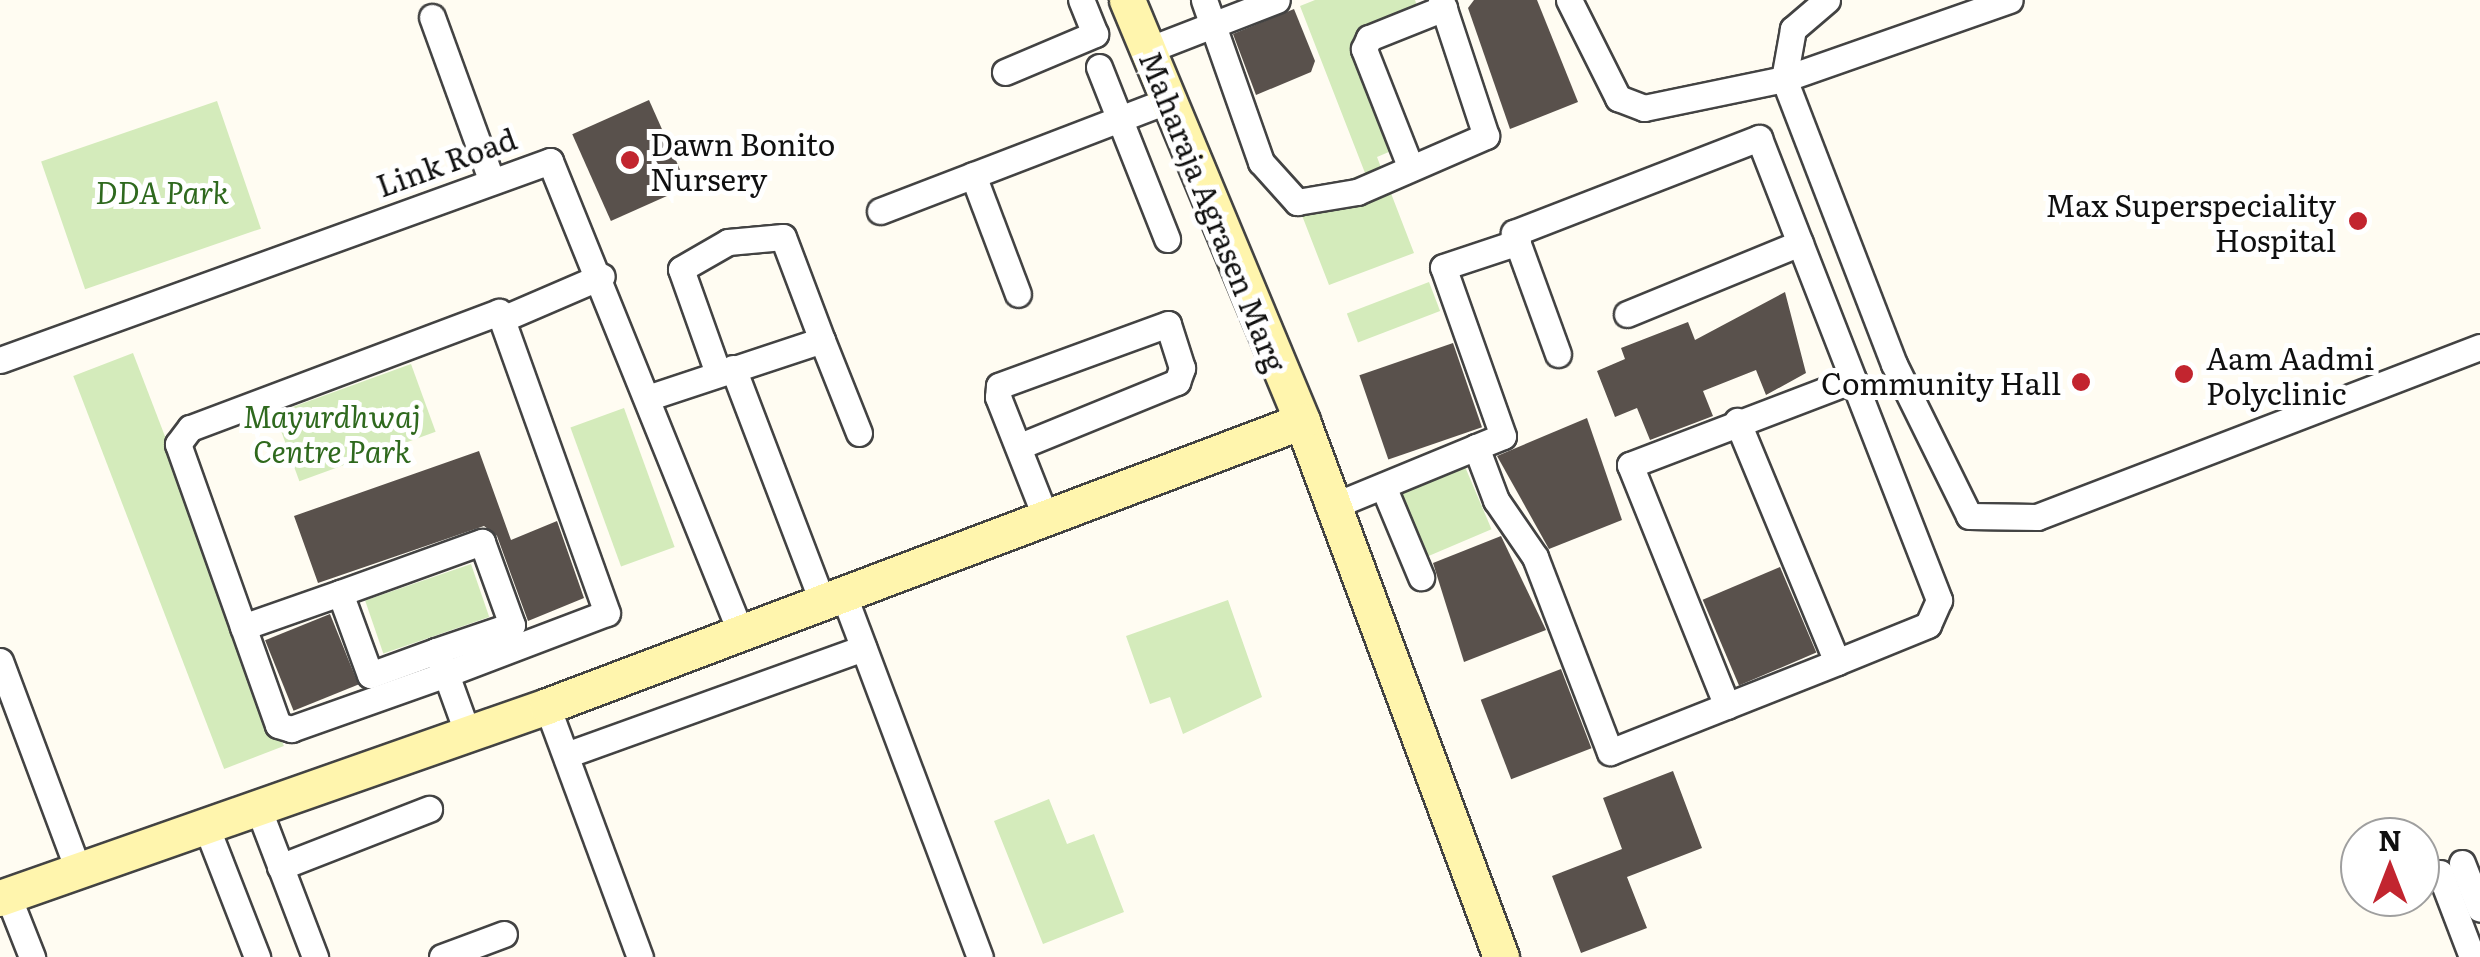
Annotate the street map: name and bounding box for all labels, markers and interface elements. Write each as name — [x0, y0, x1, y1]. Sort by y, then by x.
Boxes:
street label: Maharaja Agrasen Marg — [1133, 46, 1295, 376]
street label: Link Road — [371, 119, 521, 203]
place label: Dawn Bonito Nursery — [650, 125, 835, 196]
marker: Dawn Bonito Nursery — [619, 149, 641, 171]
park label: DDA Park — [95, 173, 229, 209]
place label: Max Superspeciality Hospital — [2046, 186, 2336, 256]
marker: Max Superspeciality Hospital — [2345, 208, 2371, 234]
place label: Aam Aadmi Polyclinic — [2206, 339, 2374, 410]
marker: Aam Aadmi Polyclinic — [2171, 361, 2197, 387]
place label: Community Hall — [1821, 364, 2061, 400]
marker: Community Hall — [2070, 371, 2092, 393]
park label: Mayurdhwaj Centre Park — [243, 397, 421, 468]
north arrow — [2340, 817, 2440, 917]
text: N — [2378, 818, 2402, 860]

